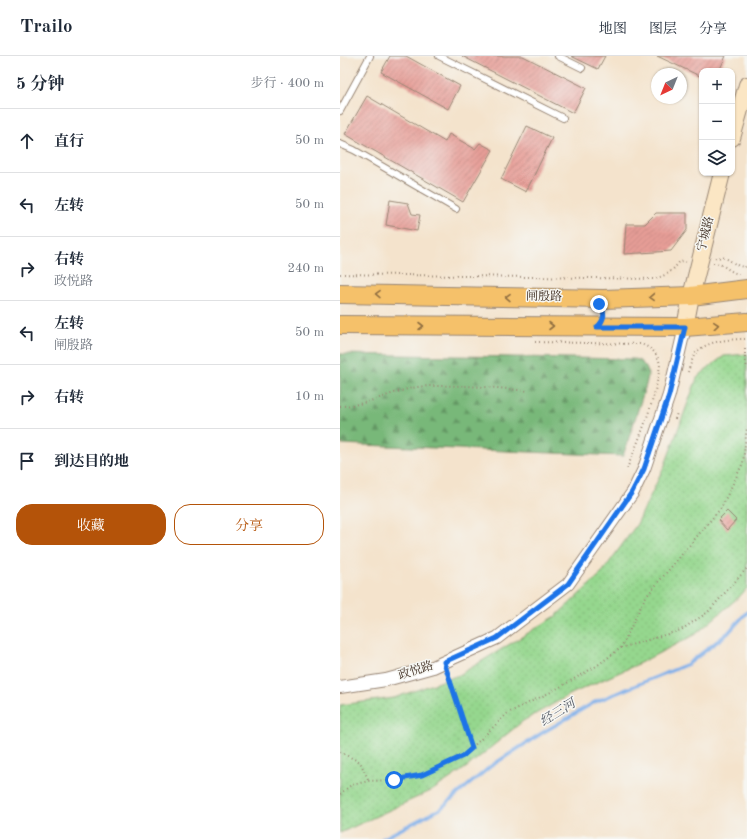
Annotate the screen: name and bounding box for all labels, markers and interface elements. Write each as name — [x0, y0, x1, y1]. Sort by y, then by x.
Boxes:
text: Trailo — [20, 18, 73, 37]
text: 地图 — [599, 22, 627, 36]
text: 图层 — [649, 22, 677, 36]
text: 分享 — [699, 22, 727, 36]
north arrow — [651, 68, 687, 104]
map controls — [699, 68, 735, 176]
button: + — [699, 68, 735, 104]
text: 5 分钟 — [16, 76, 65, 93]
text: 步行 · 400 m — [250, 77, 324, 90]
button: − — [699, 104, 735, 140]
icon: ahead — [16, 130, 38, 152]
text: 50 m — [295, 134, 324, 147]
text: 直行 — [54, 135, 84, 150]
button: layers — [699, 140, 735, 176]
icon: left — [16, 194, 38, 216]
text: 50 m — [295, 198, 324, 211]
text: 左转 — [54, 199, 84, 214]
street label: 宁城路 — [694, 215, 716, 253]
text: 右转 — [54, 253, 84, 268]
icon: right — [16, 258, 38, 280]
text: 240 m — [287, 262, 324, 275]
text: 政悦路 — [54, 275, 93, 288]
street label: 闸殷路 — [526, 289, 562, 303]
one-way arrow — [375, 290, 381, 298]
one-way arrow — [505, 293, 511, 301]
one-way arrow — [649, 293, 655, 301]
route end — [590, 295, 608, 313]
text: 左转 — [54, 317, 84, 332]
one-way arrow — [713, 320, 719, 329]
icon: left — [16, 322, 38, 344]
one-way arrow — [418, 322, 424, 330]
one-way arrow — [548, 322, 554, 330]
text: 50 m — [295, 326, 324, 339]
text: 闸殷路 — [54, 339, 93, 352]
icon: right — [16, 386, 38, 408]
text: 10 m — [295, 390, 324, 403]
text: 右转 — [54, 391, 84, 406]
icon: arrive — [16, 450, 38, 472]
text: 到达目的地 — [54, 455, 129, 470]
button: 收藏 — [16, 504, 166, 545]
button: 分享 — [174, 504, 324, 545]
street label: 政悦路 — [396, 658, 435, 682]
water label: 经三河 — [537, 695, 580, 729]
route start — [385, 771, 403, 789]

